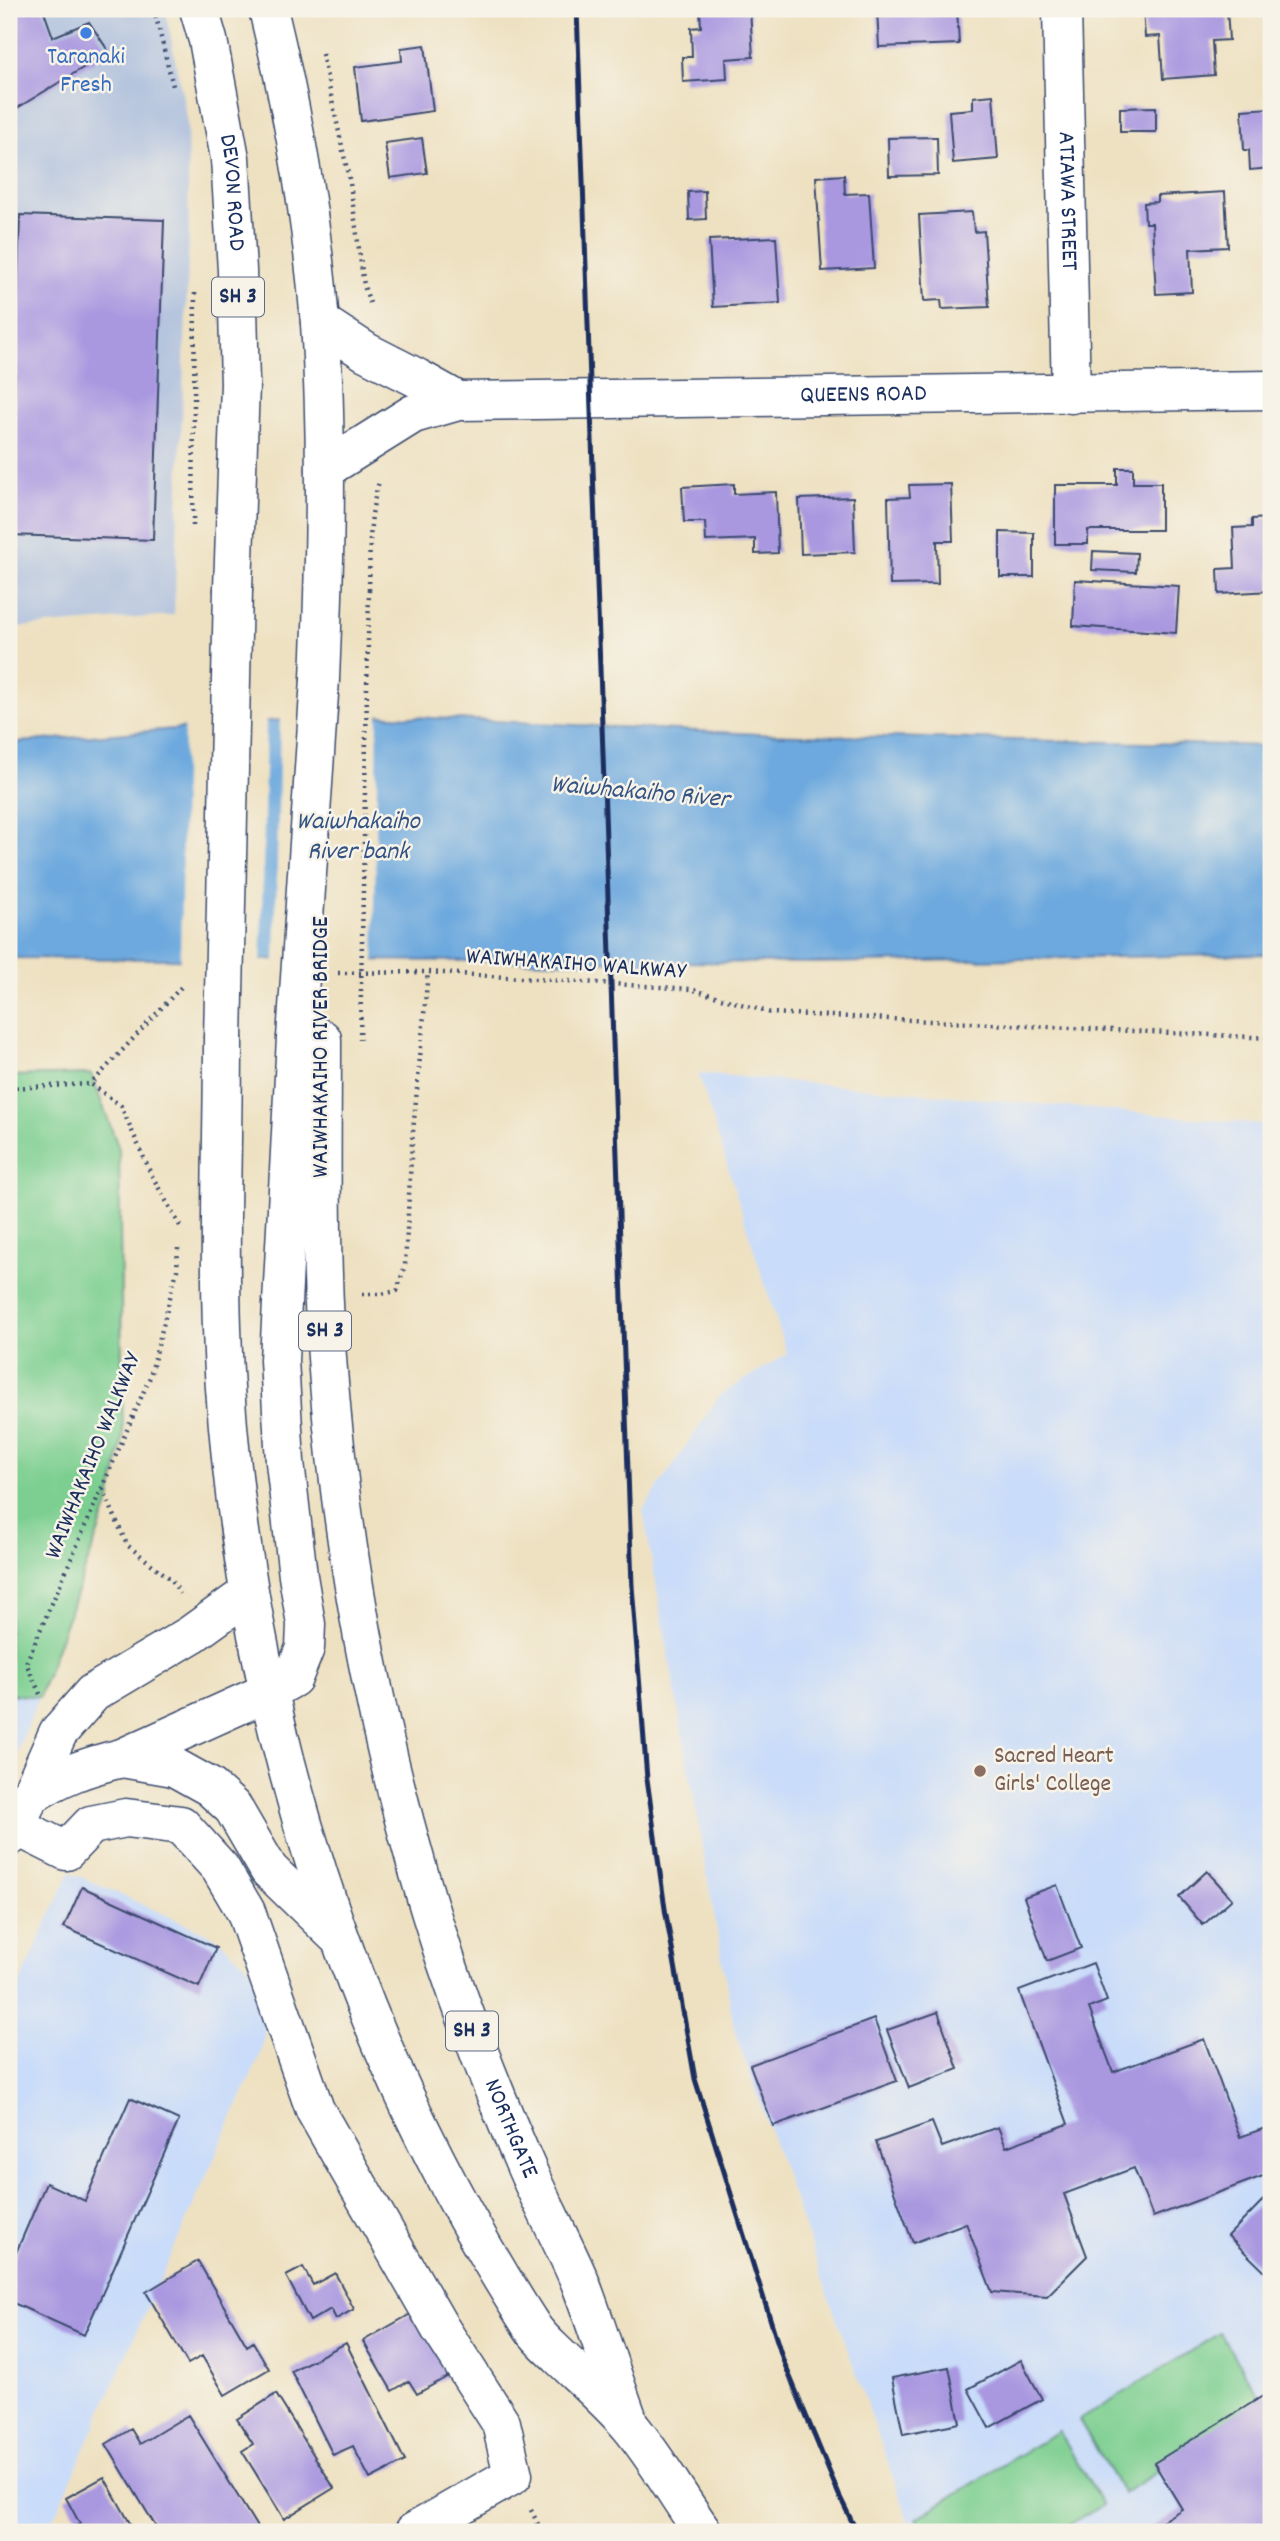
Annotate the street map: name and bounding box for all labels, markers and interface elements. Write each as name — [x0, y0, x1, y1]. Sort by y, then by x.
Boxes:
marker: Taranaki Fresh — [78, 25, 94, 41]
place label: Taranaki Fresh — [47, 41, 125, 103]
street label: DEVON ROAD — [209, 131, 253, 252]
street label: ATIAWA STREET — [1048, 131, 1085, 271]
road number: SH 3 — [212, 278, 264, 316]
street label: QUEENS ROAD — [800, 378, 927, 413]
water label: Waiwhakaiho River — [549, 767, 734, 820]
water label: Waiwhakaiho River bank — [296, 804, 421, 871]
street label: WAIWHAKAIHO RIVER BRIDGE — [305, 916, 339, 1178]
street label: WAIWHAKAIHO WALKWAY — [465, 940, 688, 990]
road number: SH 3 — [299, 1312, 351, 1350]
street label: WAIWHAKAIHO WALKWAY — [37, 1346, 151, 1564]
place label: Sacred Heart Girls' College — [994, 1740, 1114, 1802]
marker: Sacred Heart Girls' College — [972, 1763, 988, 1779]
road number: SH 3 — [446, 2012, 498, 2050]
street label: NORTHGATE — [474, 2074, 546, 2184]

